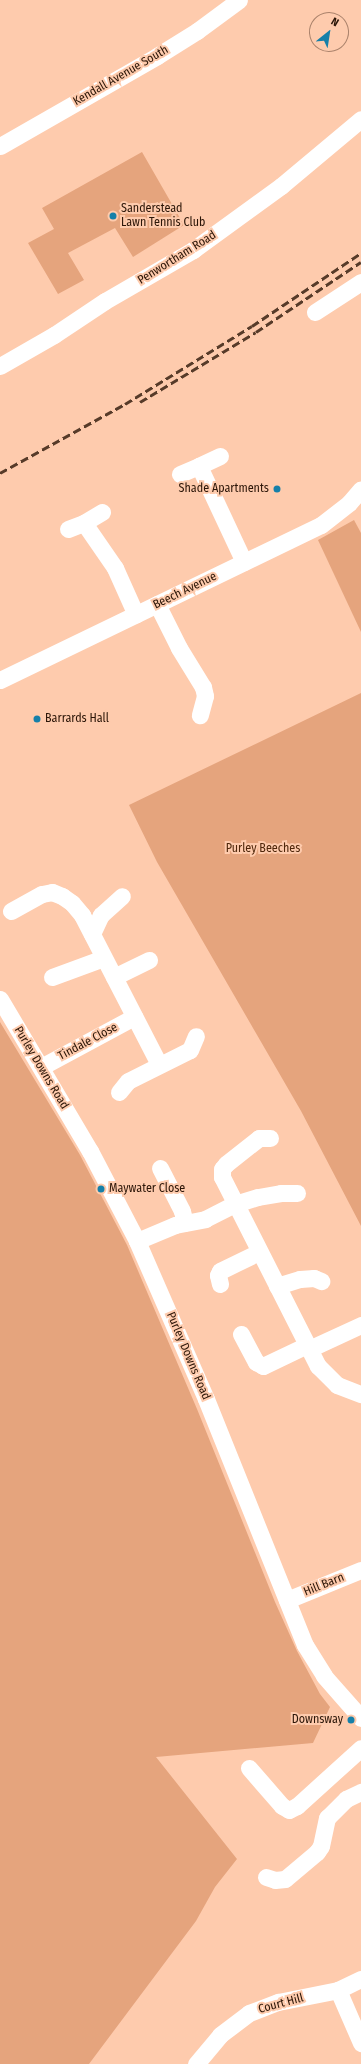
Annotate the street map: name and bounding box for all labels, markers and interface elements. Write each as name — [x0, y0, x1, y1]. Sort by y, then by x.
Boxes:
north arrow — [309, 12, 349, 52]
text: N — [329, 15, 341, 29]
street label: Kendall Avenue South — [71, 43, 171, 109]
place label: Sanderstead Lawn Tennis Club — [121, 202, 205, 230]
marker: Sanderstead Lawn Tennis Club — [108, 211, 118, 221]
street label: Penwortham Road — [135, 228, 219, 288]
place label: Shade Apartments — [179, 482, 269, 496]
marker: Shade Apartments — [272, 484, 282, 494]
street label: Beech Avenue — [151, 569, 219, 613]
place label: Barrards Hall — [45, 712, 109, 726]
marker: Barrards Hall — [32, 714, 42, 724]
park label: Purley Beeches — [226, 842, 300, 856]
street label: Tindale Close — [56, 1020, 120, 1064]
street label: Purley Downs Road — [11, 1024, 71, 1112]
place label: Maywater Close — [109, 1182, 185, 1196]
marker: Maywater Close — [96, 1184, 106, 1194]
street label: Purley Downs Road — [163, 1310, 213, 1402]
street label: Hill Barn — [302, 1570, 346, 1600]
place label: Downsway — [292, 1713, 343, 1727]
marker: Downsway — [346, 1715, 356, 1725]
street label: Court Hill — [257, 1991, 305, 2017]

